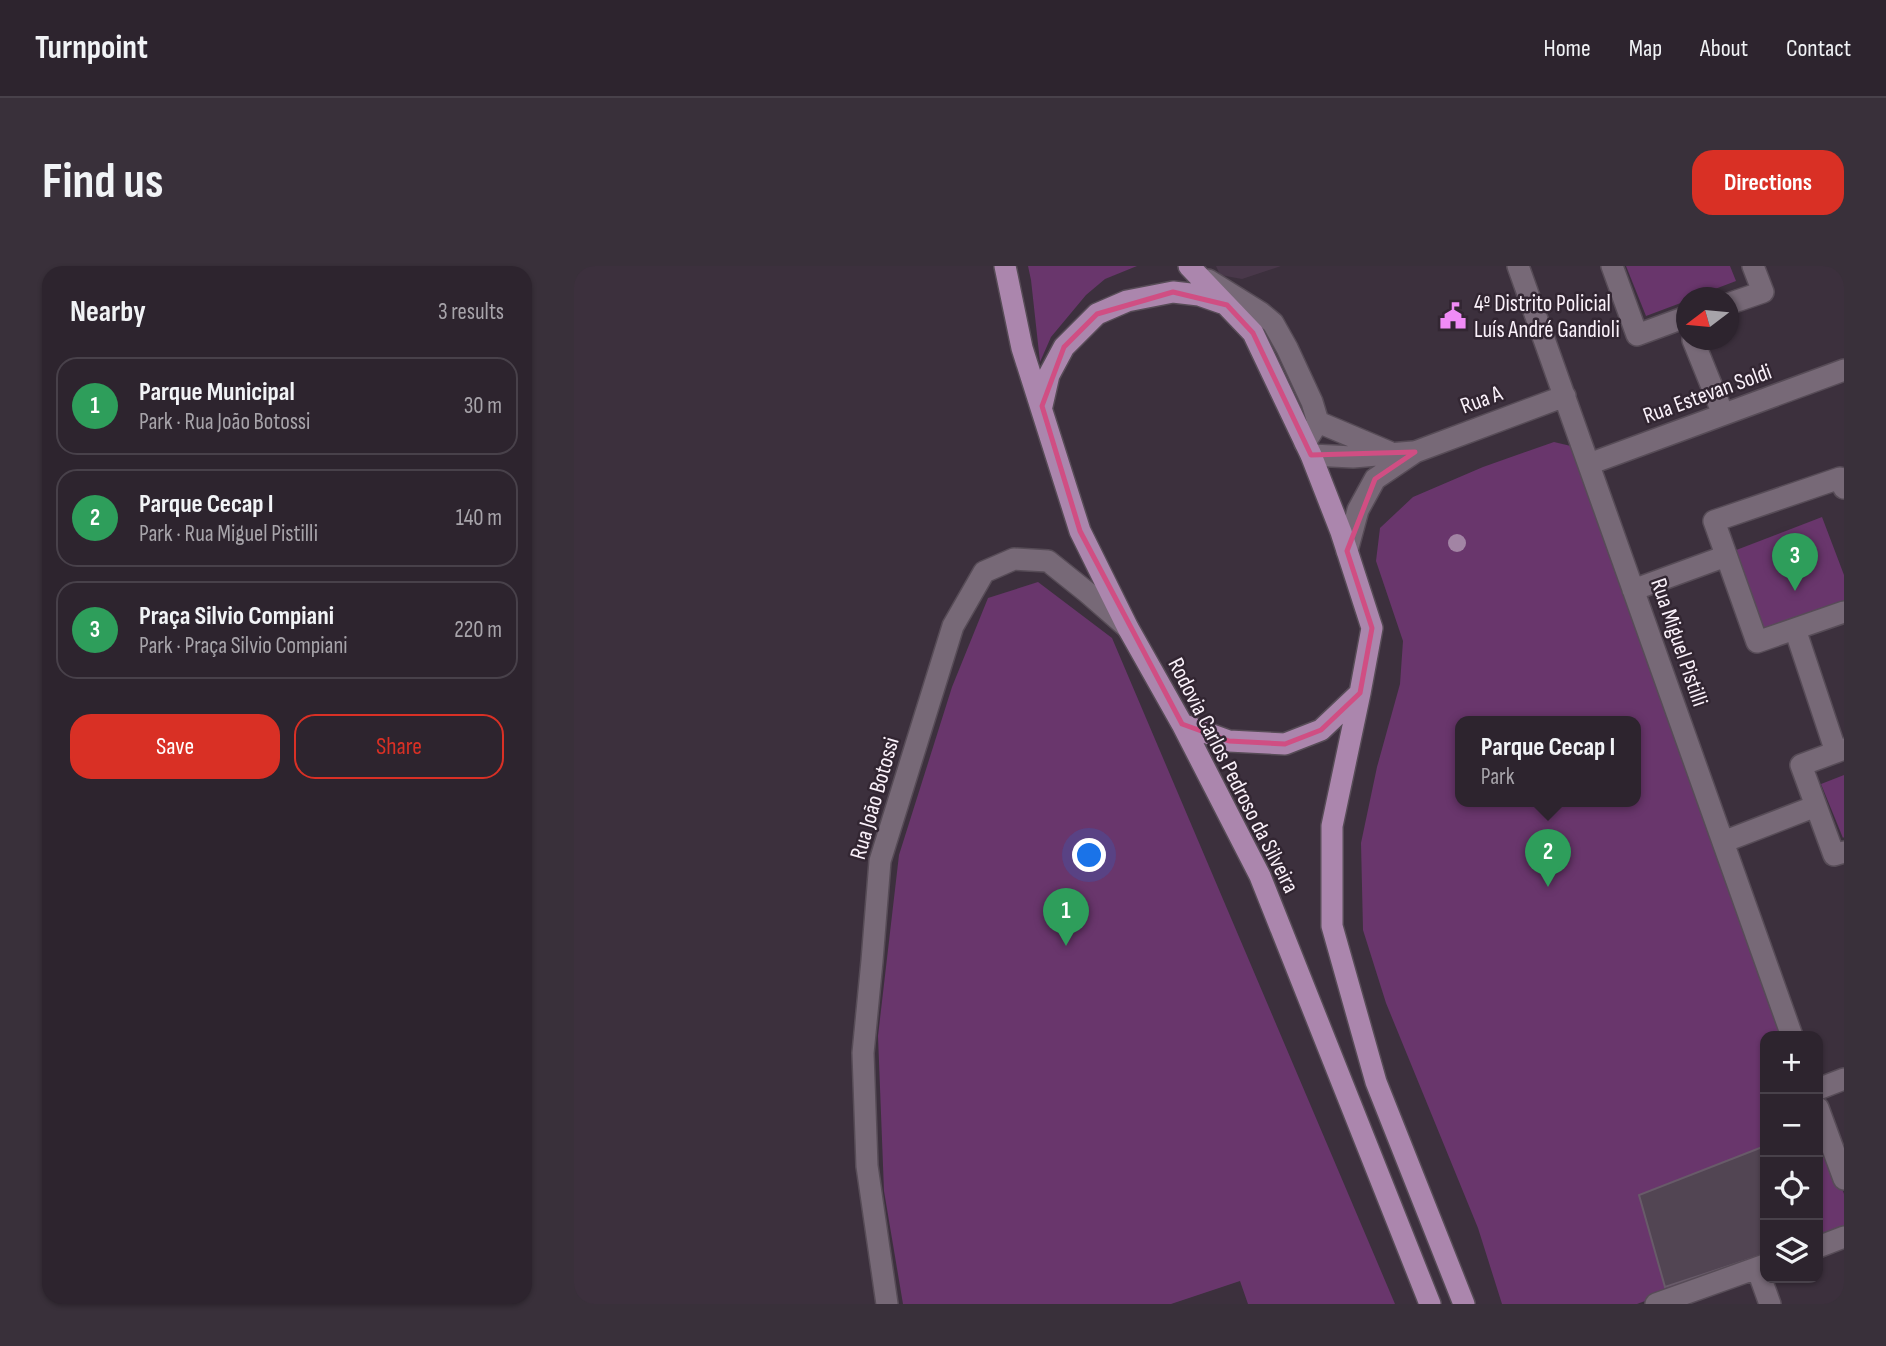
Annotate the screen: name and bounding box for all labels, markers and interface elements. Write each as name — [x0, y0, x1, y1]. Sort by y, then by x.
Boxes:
text: Turnpoint — [35, 28, 148, 68]
text: Home — [1543, 34, 1591, 63]
text: Map — [1629, 34, 1662, 63]
text: About — [1700, 34, 1748, 63]
text: Contact — [1786, 34, 1851, 63]
button: Directions — [1692, 150, 1844, 215]
text: Find us — [42, 153, 164, 212]
north arrow — [1676, 287, 1739, 350]
place label: 4º Distrito Policial Luís André Gandioli — [1474, 290, 1620, 344]
text: Nearby — [70, 294, 146, 330]
text: 3 results — [438, 298, 504, 326]
public building icon: 4º Distrito Policial Luís André Gandioli — [1438, 301, 1468, 331]
street label: Rua Estevan Soldi — [1639, 358, 1775, 430]
text: Parque Municipal — [139, 377, 295, 408]
street label: Rua A — [1457, 379, 1506, 420]
text: 1 — [90, 392, 100, 420]
text: 30 m — [464, 392, 502, 420]
text: Park · Rua João Botossi — [139, 408, 310, 436]
text: Parque Cecap I — [139, 489, 273, 520]
text: 2 — [90, 504, 100, 532]
text: 140 m — [456, 504, 502, 532]
text: Park · Rua Miguel Pistilli — [139, 520, 318, 548]
pin: 3 — [1772, 533, 1818, 591]
street label: Rua Miguel Pistilli — [1644, 575, 1714, 710]
text: Praça Silvio Compiani — [139, 601, 334, 632]
text: 3 — [90, 616, 100, 644]
text: 220 m — [454, 616, 502, 644]
text: Park · Praça Silvio Compiani — [139, 632, 348, 660]
street label: Rodovia Carlos Pedroso da Silveira — [1162, 653, 1305, 898]
button: Save — [70, 714, 280, 779]
button: Share — [294, 714, 504, 779]
popup — [1455, 716, 1641, 807]
text: Parque Cecap I — [1481, 732, 1615, 763]
street label: Rua João Botossi — [844, 734, 906, 863]
text: Park — [1481, 763, 1514, 791]
pin: 2 — [1525, 829, 1571, 887]
your location — [1072, 838, 1106, 872]
pin: 1 — [1043, 888, 1089, 946]
map controls — [1760, 1031, 1823, 1283]
button: + — [1760, 1031, 1823, 1094]
button: − — [1760, 1094, 1823, 1157]
button: locate — [1760, 1157, 1823, 1220]
button: layers — [1760, 1220, 1823, 1283]

